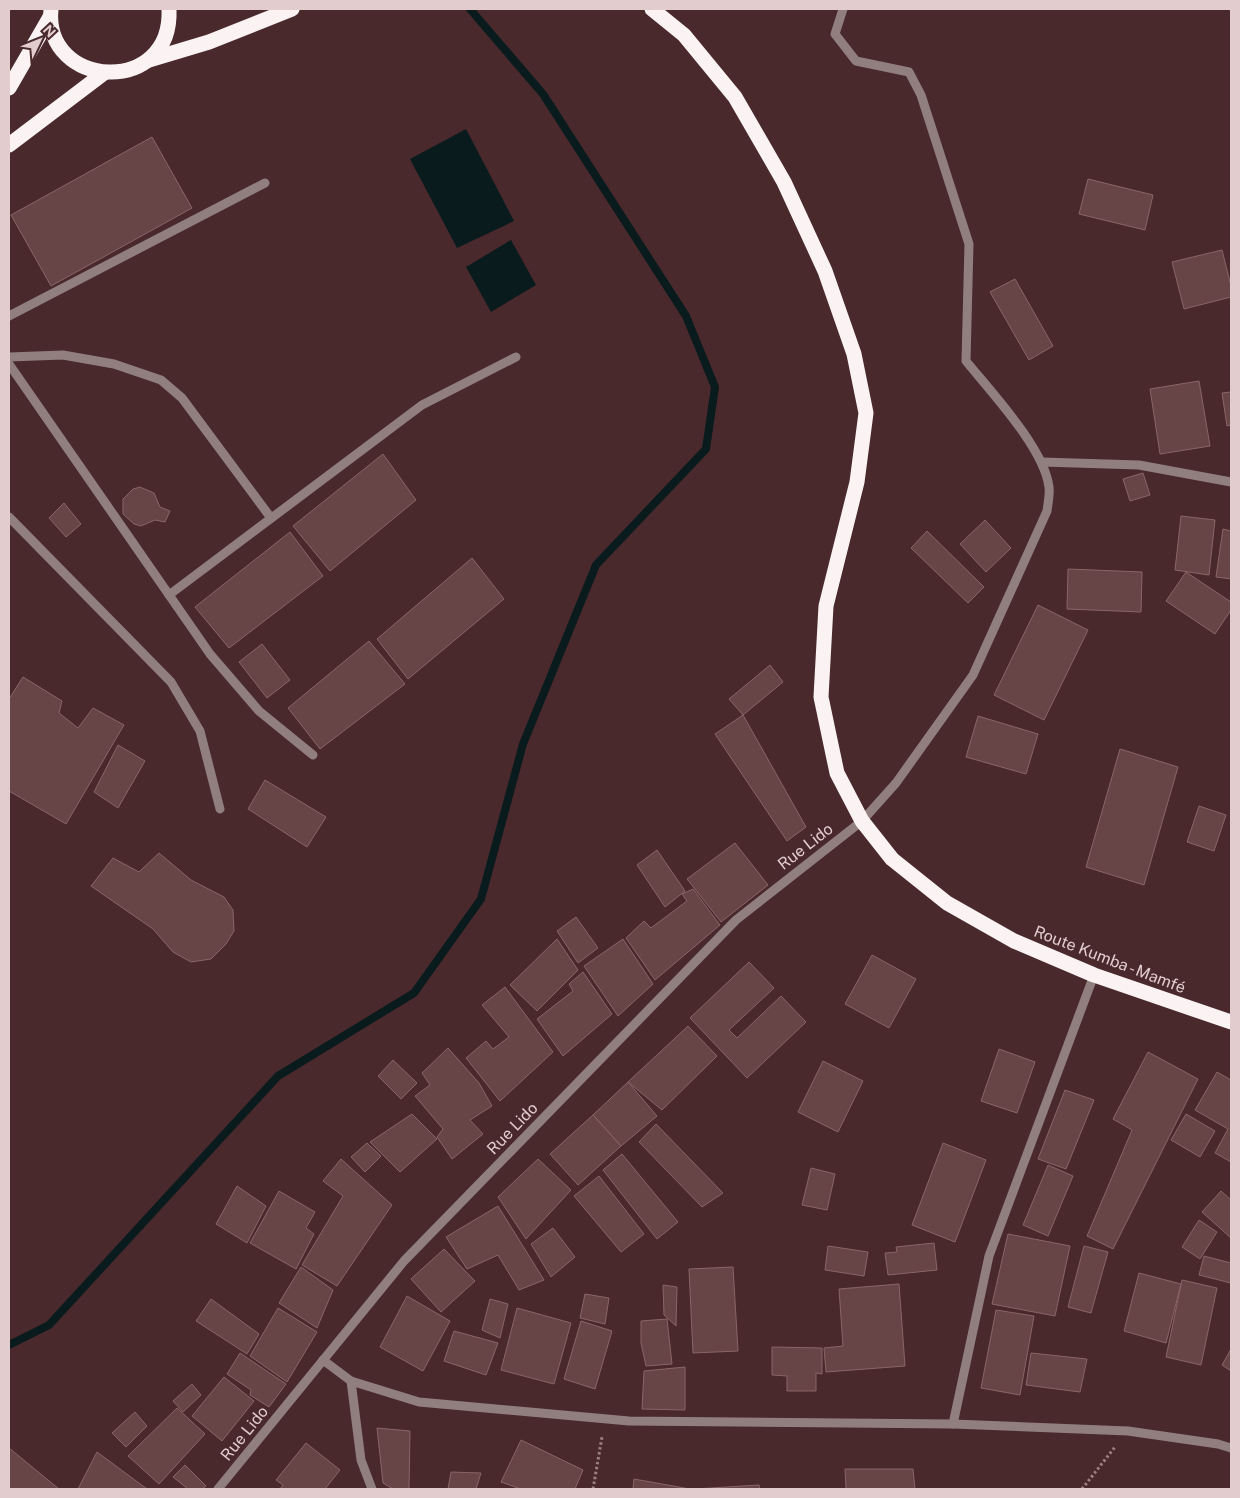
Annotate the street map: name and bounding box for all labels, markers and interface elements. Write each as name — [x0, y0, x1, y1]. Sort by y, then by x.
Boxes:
north arrow — [15, 15, 65, 65]
text: N — [40, 22, 59, 41]
street label: Rue Lido — [774, 819, 837, 874]
street label: Route Kumba - Mamfé — [1031, 922, 1188, 997]
street label: Rue Lido — [483, 1099, 542, 1158]
street label: Rue Lido — [217, 1402, 272, 1464]

